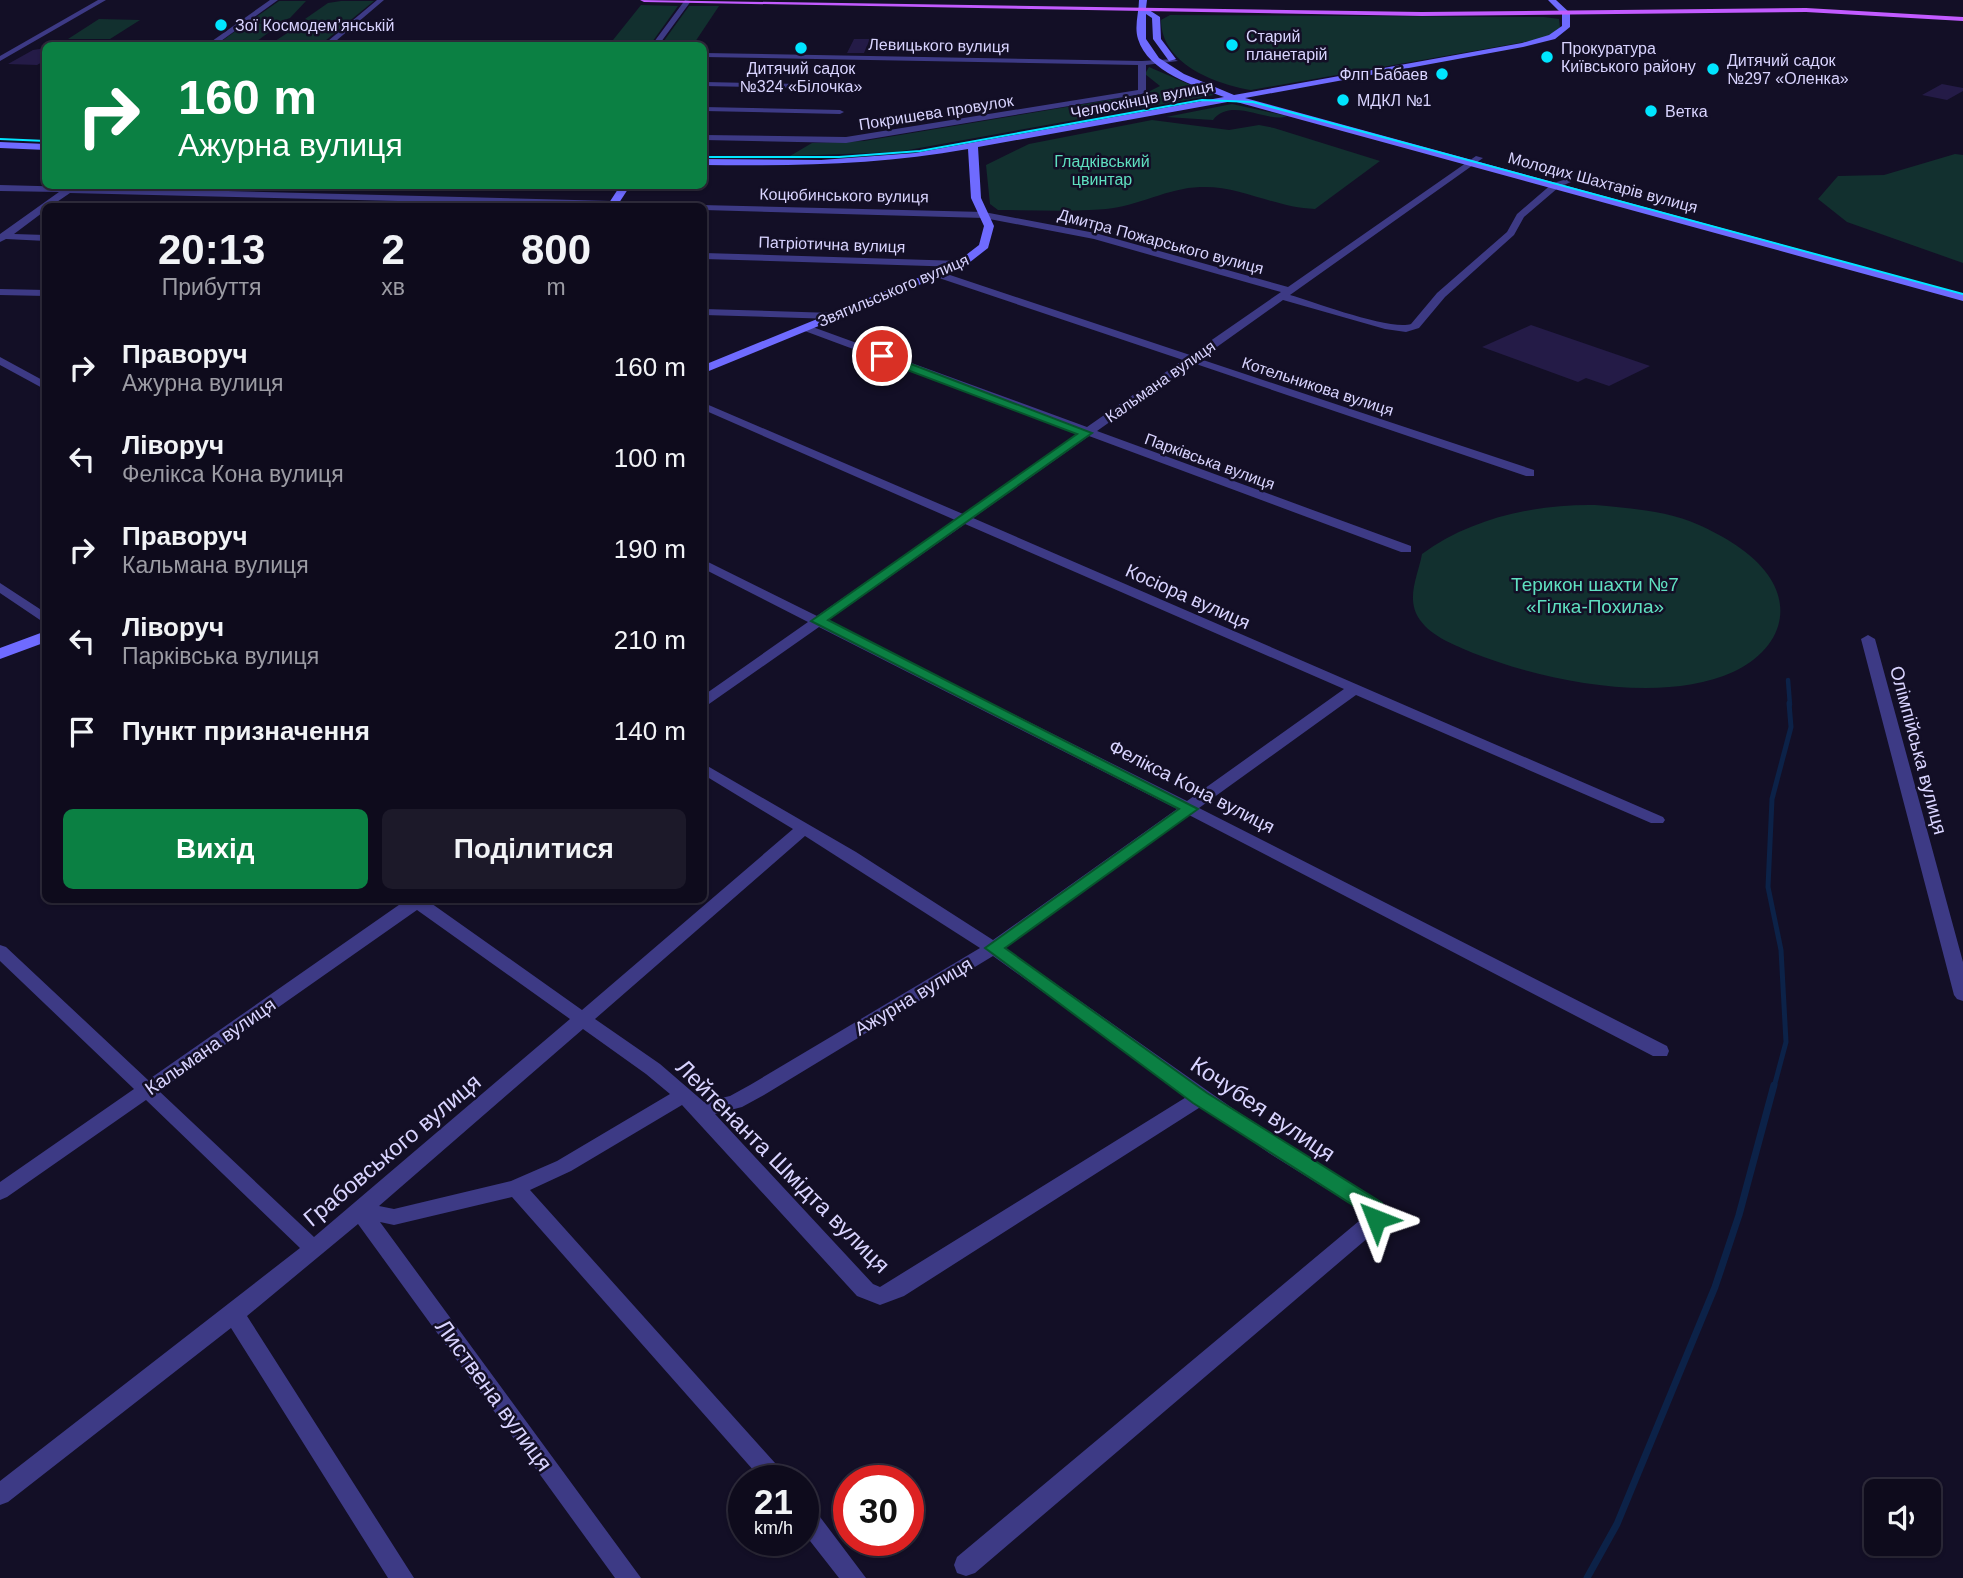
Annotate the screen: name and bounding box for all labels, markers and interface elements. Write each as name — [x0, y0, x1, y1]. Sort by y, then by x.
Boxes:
marker: Зої Космодем’янській — [213, 17, 229, 33]
place label: Зої Космодем’янській — [235, 17, 394, 34]
place label: Старий планетарій — [1246, 28, 1328, 63]
street label: Левицького вулиця — [868, 36, 1010, 55]
marker: Старий планетарій — [1224, 37, 1240, 53]
marker: Дитячий садок №324 «Білочка» — [793, 40, 809, 56]
place label: Прокуратура Київського району — [1561, 40, 1696, 75]
marker: Прокуратура Київського району — [1539, 49, 1555, 65]
place label: Дитячий садок №297 «Оленка» — [1727, 52, 1849, 87]
place label: Дитячий садок №324 «Білочка» — [740, 60, 863, 95]
marker: Дитячий садок №297 «Оленка» — [1705, 61, 1721, 77]
place label: Флп Бабаев — [1339, 66, 1428, 83]
marker: Флп Бабаев — [1434, 66, 1450, 82]
icon: right — [63, 70, 154, 161]
text: 160 m — [178, 70, 317, 124]
street label: Челюскінців вулиця — [1069, 77, 1215, 122]
street label: Покришева провулок — [858, 92, 1016, 133]
marker: МДКЛ №1 — [1335, 92, 1351, 108]
place label: МДКЛ №1 — [1357, 92, 1432, 109]
marker: Ветка — [1643, 103, 1659, 119]
place label: Ветка — [1665, 103, 1708, 120]
text: Ажурна вулиця — [178, 127, 403, 163]
street label: Молодих Шахтарів вулиця — [1506, 149, 1700, 216]
park label: Гладківський цвинтар — [1054, 153, 1150, 188]
street label: Коцюбинського вулиця — [759, 186, 929, 205]
street label: Дмитра Пожарського вулиця — [1056, 206, 1266, 277]
text: 20:13 — [158, 226, 265, 273]
text: 2 — [381, 226, 405, 273]
text: 800 — [521, 226, 591, 273]
street label: Патріотична вулиця — [758, 233, 906, 256]
street label: Звягильського вулиця — [815, 251, 971, 330]
text: Прибуття — [162, 274, 262, 300]
text: хв — [381, 274, 405, 300]
text: m — [546, 274, 566, 300]
pin — [852, 326, 912, 386]
icon: arrive — [863, 337, 901, 375]
street label: Кальмана вулиця — [1102, 337, 1218, 426]
text: Праворуч — [122, 339, 248, 369]
icon: right — [63, 349, 101, 387]
text: 160 m — [614, 352, 686, 382]
street label: Котельникова вулиця — [1240, 354, 1396, 419]
text: Ажурна вулиця — [122, 370, 284, 396]
text: Ліворуч — [122, 430, 224, 460]
street label: Парківська вулиця — [1143, 430, 1277, 493]
icon: left — [63, 440, 101, 478]
text: 100 m — [614, 443, 686, 473]
text: Фелікса Кона вулиця — [122, 461, 344, 487]
text: Праворуч — [122, 521, 248, 551]
icon: right — [63, 531, 101, 569]
text: 190 m — [614, 534, 686, 564]
text: Кальмана вулиця — [122, 552, 309, 578]
street label: Косіора вулиця — [1122, 560, 1253, 633]
park label: Терикон шахти №7 «Гілка-Похила» — [1511, 574, 1679, 617]
text: Ліворуч — [122, 612, 224, 642]
icon: left — [63, 622, 101, 660]
text: 210 m — [614, 625, 686, 655]
text: Парківська вулиця — [122, 643, 319, 669]
street label: Олімпійська вулиця — [1886, 664, 1951, 837]
icon: arrive — [63, 713, 101, 751]
text: Пункт призначення — [122, 716, 370, 746]
text: 140 m — [614, 716, 686, 746]
street label: Фелікса Кона вулиця — [1105, 736, 1278, 837]
button: Вихід — [63, 809, 368, 889]
button: Поділитися — [382, 809, 686, 889]
street label: Ажурна вулиця — [851, 953, 976, 1040]
street label: Кальмана вулиця — [141, 994, 279, 1099]
street label: Кочубея вулиця — [1186, 1051, 1340, 1167]
street label: Лейтенанта Шмідта вулиця — [671, 1054, 895, 1278]
street label: Грабовського вулиця — [298, 1068, 486, 1232]
position arrow — [1339, 1182, 1413, 1256]
street label: Листвена вулиця — [430, 1314, 558, 1476]
speed limit sign: 30 — [833, 1465, 924, 1556]
map controls — [1864, 1479, 1941, 1556]
button: sound — [1864, 1479, 1941, 1556]
text: 21 — [754, 1482, 793, 1521]
text: km/h — [754, 1518, 793, 1538]

